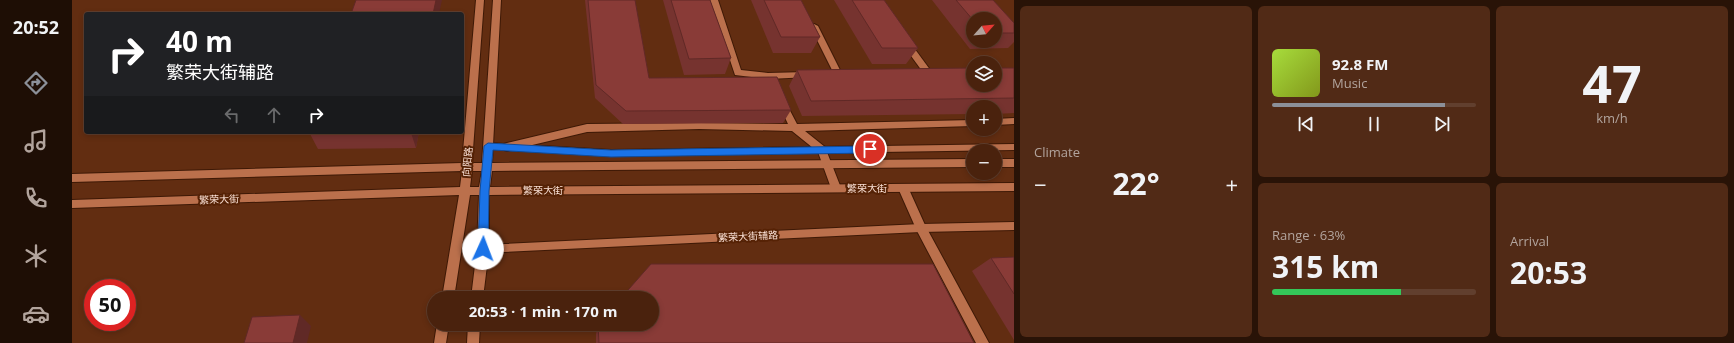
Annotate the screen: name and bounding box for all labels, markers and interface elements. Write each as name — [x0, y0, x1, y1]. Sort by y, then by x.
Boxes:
north arrow — [966, 12, 1002, 48]
map controls — [966, 12, 1002, 180]
text: 20:52 — [13, 15, 59, 39]
text: 40 m — [166, 22, 233, 60]
icon: right — [100, 28, 152, 80]
text: 47 — [1582, 47, 1642, 118]
text: 92.8 FM — [1332, 54, 1388, 74]
button: layers — [966, 56, 1002, 92]
text: 繁荣大街辅路 — [166, 60, 274, 84]
icon: directions — [22, 69, 50, 97]
text: Music — [1332, 74, 1367, 92]
button: + — [966, 100, 1002, 136]
icon: left — [221, 104, 243, 126]
icon: ahead — [263, 104, 285, 126]
icon: right — [305, 104, 327, 126]
text: km/h — [1596, 109, 1628, 127]
icon: previous — [1295, 113, 1317, 135]
icon: pause — [1363, 113, 1385, 135]
icon: next — [1431, 113, 1453, 135]
icon: music — [22, 127, 50, 155]
pin — [853, 132, 887, 166]
icon: arrive — [859, 138, 881, 160]
text: Climate — [1034, 143, 1080, 161]
button: − — [966, 144, 1002, 180]
street label: 向阳路 — [459, 146, 475, 178]
text: 22° — [1112, 163, 1160, 204]
text: − — [1034, 169, 1047, 199]
text: + — [1225, 169, 1238, 199]
street label: 繁荣大街 — [847, 181, 887, 195]
street label: 繁荣大街 — [523, 183, 563, 197]
icon: phone — [22, 184, 50, 212]
street label: 繁荣大街 — [199, 191, 239, 207]
text: Range · 63% — [1272, 226, 1345, 244]
street label: 繁荣大街辅路 — [718, 227, 778, 245]
position arrow — [462, 228, 504, 270]
text: Arrival — [1510, 232, 1549, 250]
icon: climate — [22, 242, 50, 270]
text: 315 km — [1272, 246, 1379, 287]
text: 20:53 — [1510, 252, 1587, 293]
speed limit sign: 50 — [84, 279, 136, 331]
icon: car — [22, 300, 50, 328]
text: 20:53 · 1 min · 170 m — [469, 301, 617, 321]

